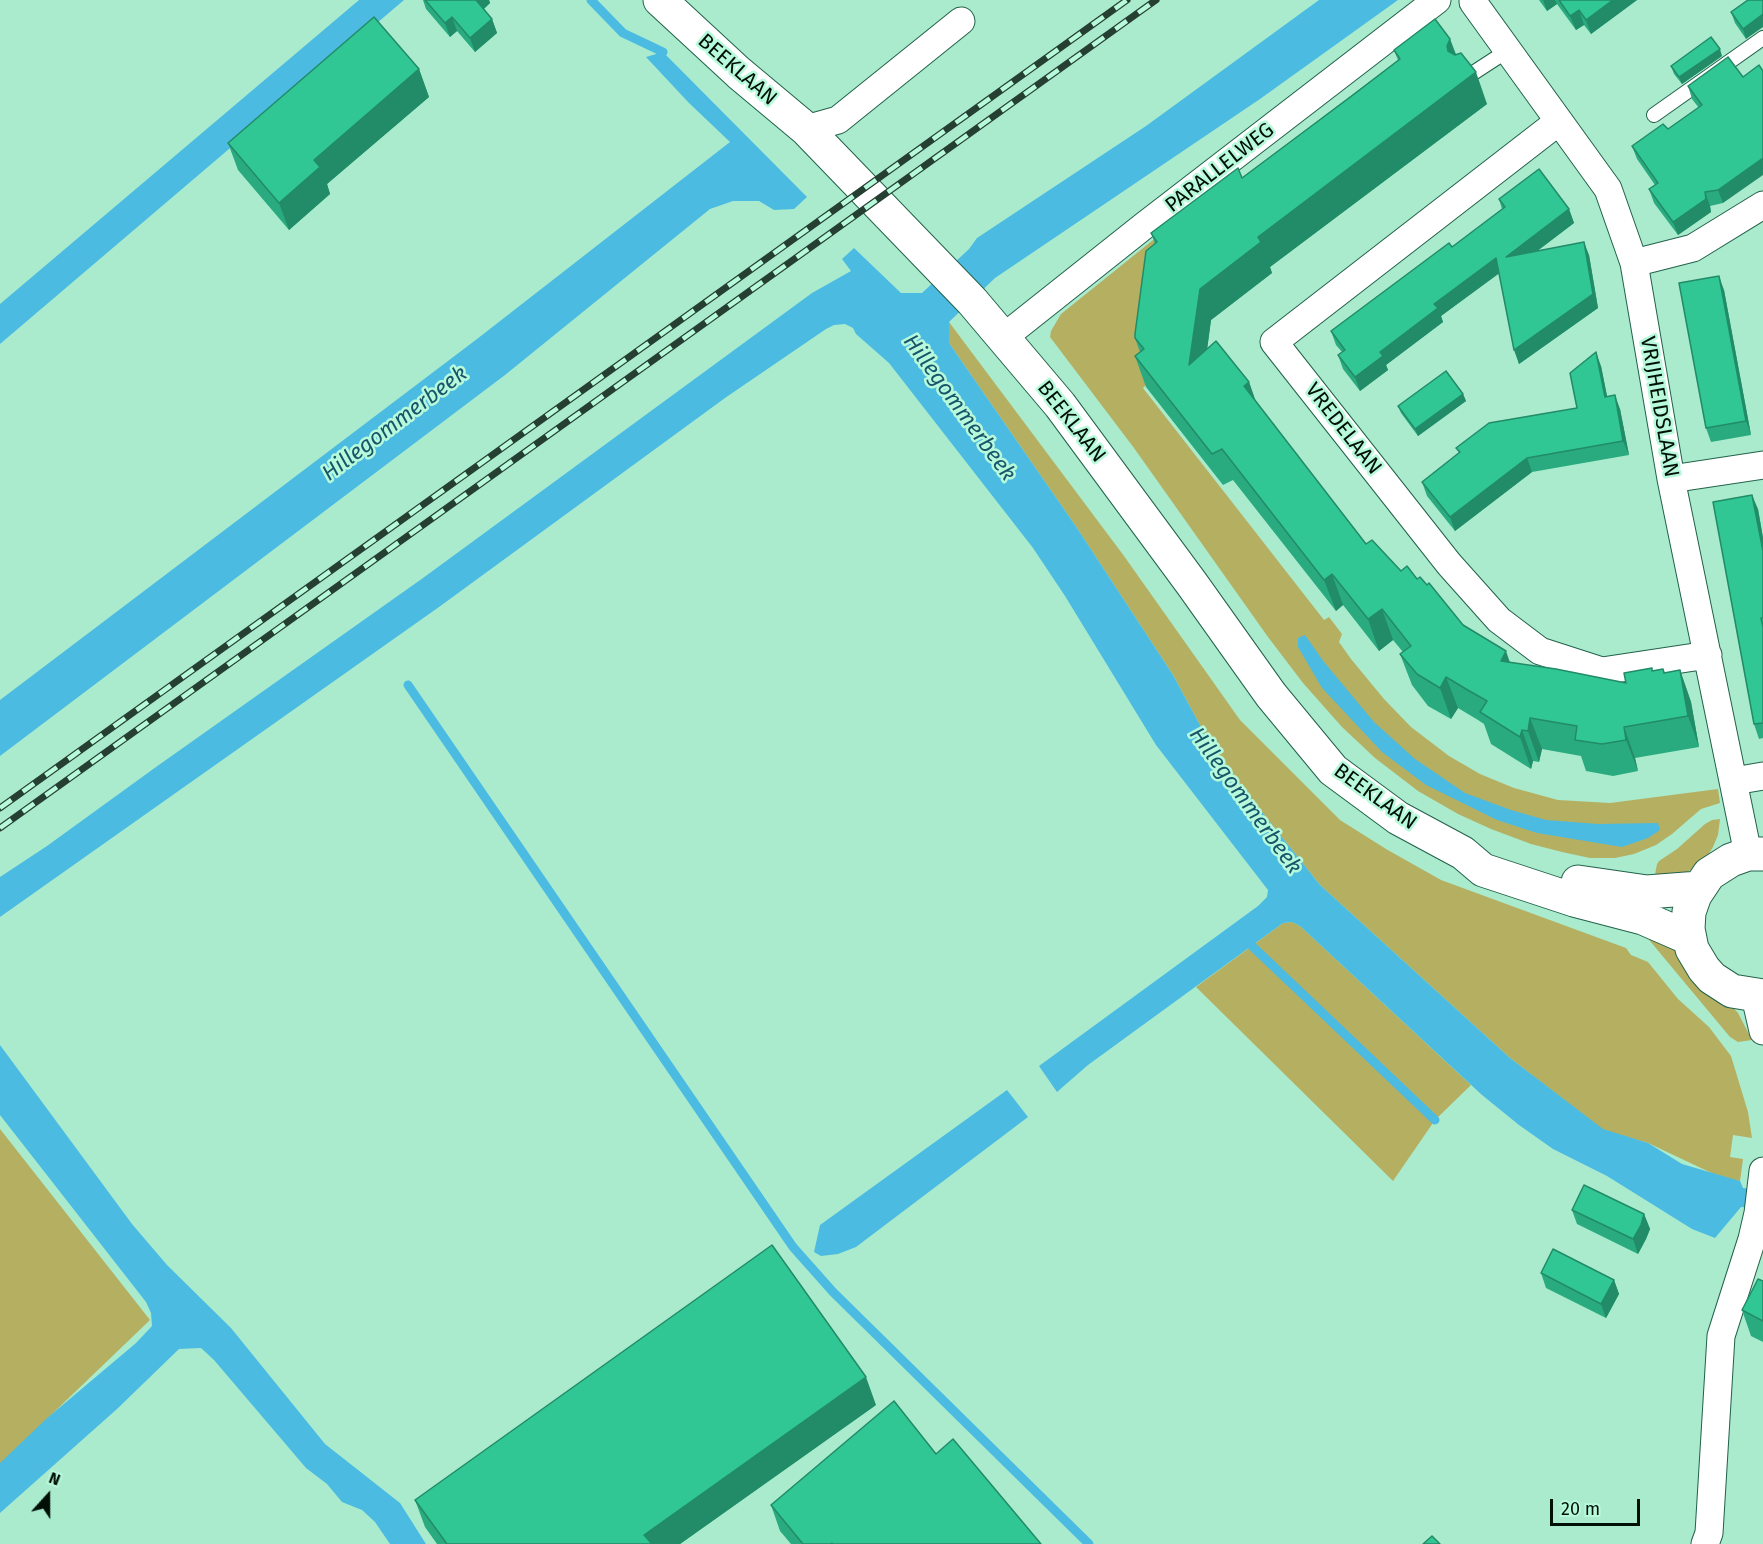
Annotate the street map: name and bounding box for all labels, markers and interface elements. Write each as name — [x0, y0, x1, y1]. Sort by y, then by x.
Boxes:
street label: BEEKLAAN — [692, 29, 782, 111]
street label: PARALLELWEG — [1161, 118, 1279, 218]
water label: Hillegommerbeek — [897, 330, 1021, 486]
street label: VRIJHEIDSLAAN — [1634, 335, 1684, 479]
water label: Hillegommerbeek — [317, 361, 473, 487]
street label: BEEKLAAN — [1031, 376, 1111, 468]
street label: VREDELAAN — [1299, 378, 1387, 480]
water label: Hillegommerbeek — [1183, 723, 1307, 879]
street label: BEEKLAAN — [1329, 758, 1421, 836]
north arrow — [18, 1466, 78, 1526]
text: N — [46, 1468, 63, 1489]
scale bar — [1553, 1487, 1643, 1525]
text: 20 m — [1561, 1498, 1600, 1520]

